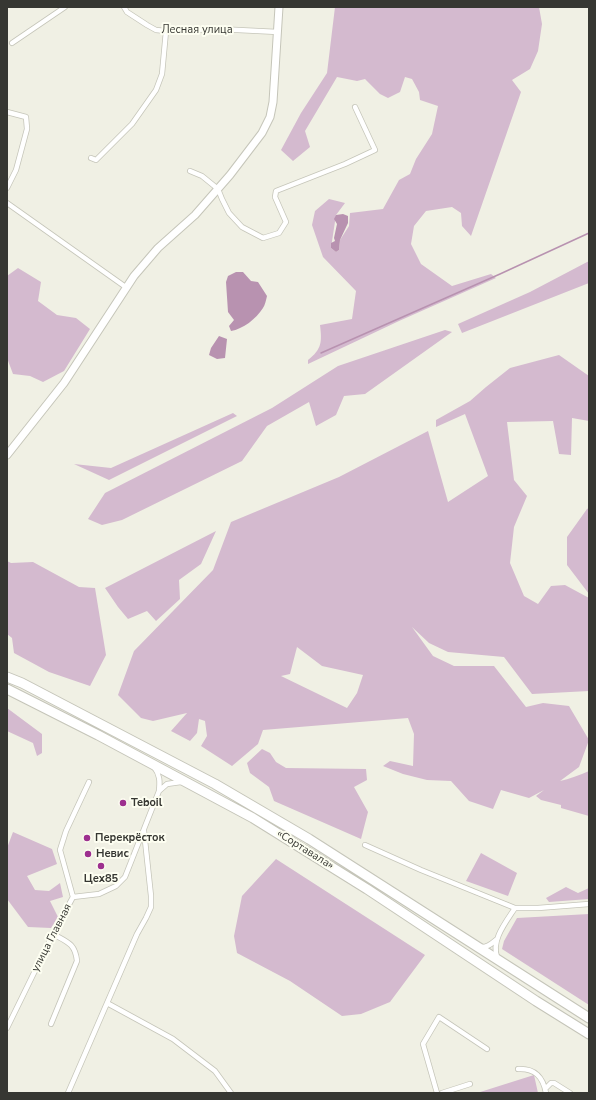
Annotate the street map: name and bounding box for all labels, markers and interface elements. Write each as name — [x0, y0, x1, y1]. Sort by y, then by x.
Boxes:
street label: Лесная улица — [161, 23, 233, 37]
place label: Teboil — [131, 796, 162, 810]
marker: Teboil — [118, 798, 128, 808]
street label: «Сортавала» — [274, 827, 336, 873]
place label: Перекрёсток — [95, 831, 165, 845]
marker: Перекрёсток — [82, 833, 92, 843]
place label: Невис — [96, 847, 129, 861]
marker: Невис — [83, 849, 93, 859]
marker: Цех85 — [96, 861, 106, 871]
place label: Цех85 — [84, 872, 118, 886]
street label: улица Главная — [29, 902, 75, 974]

